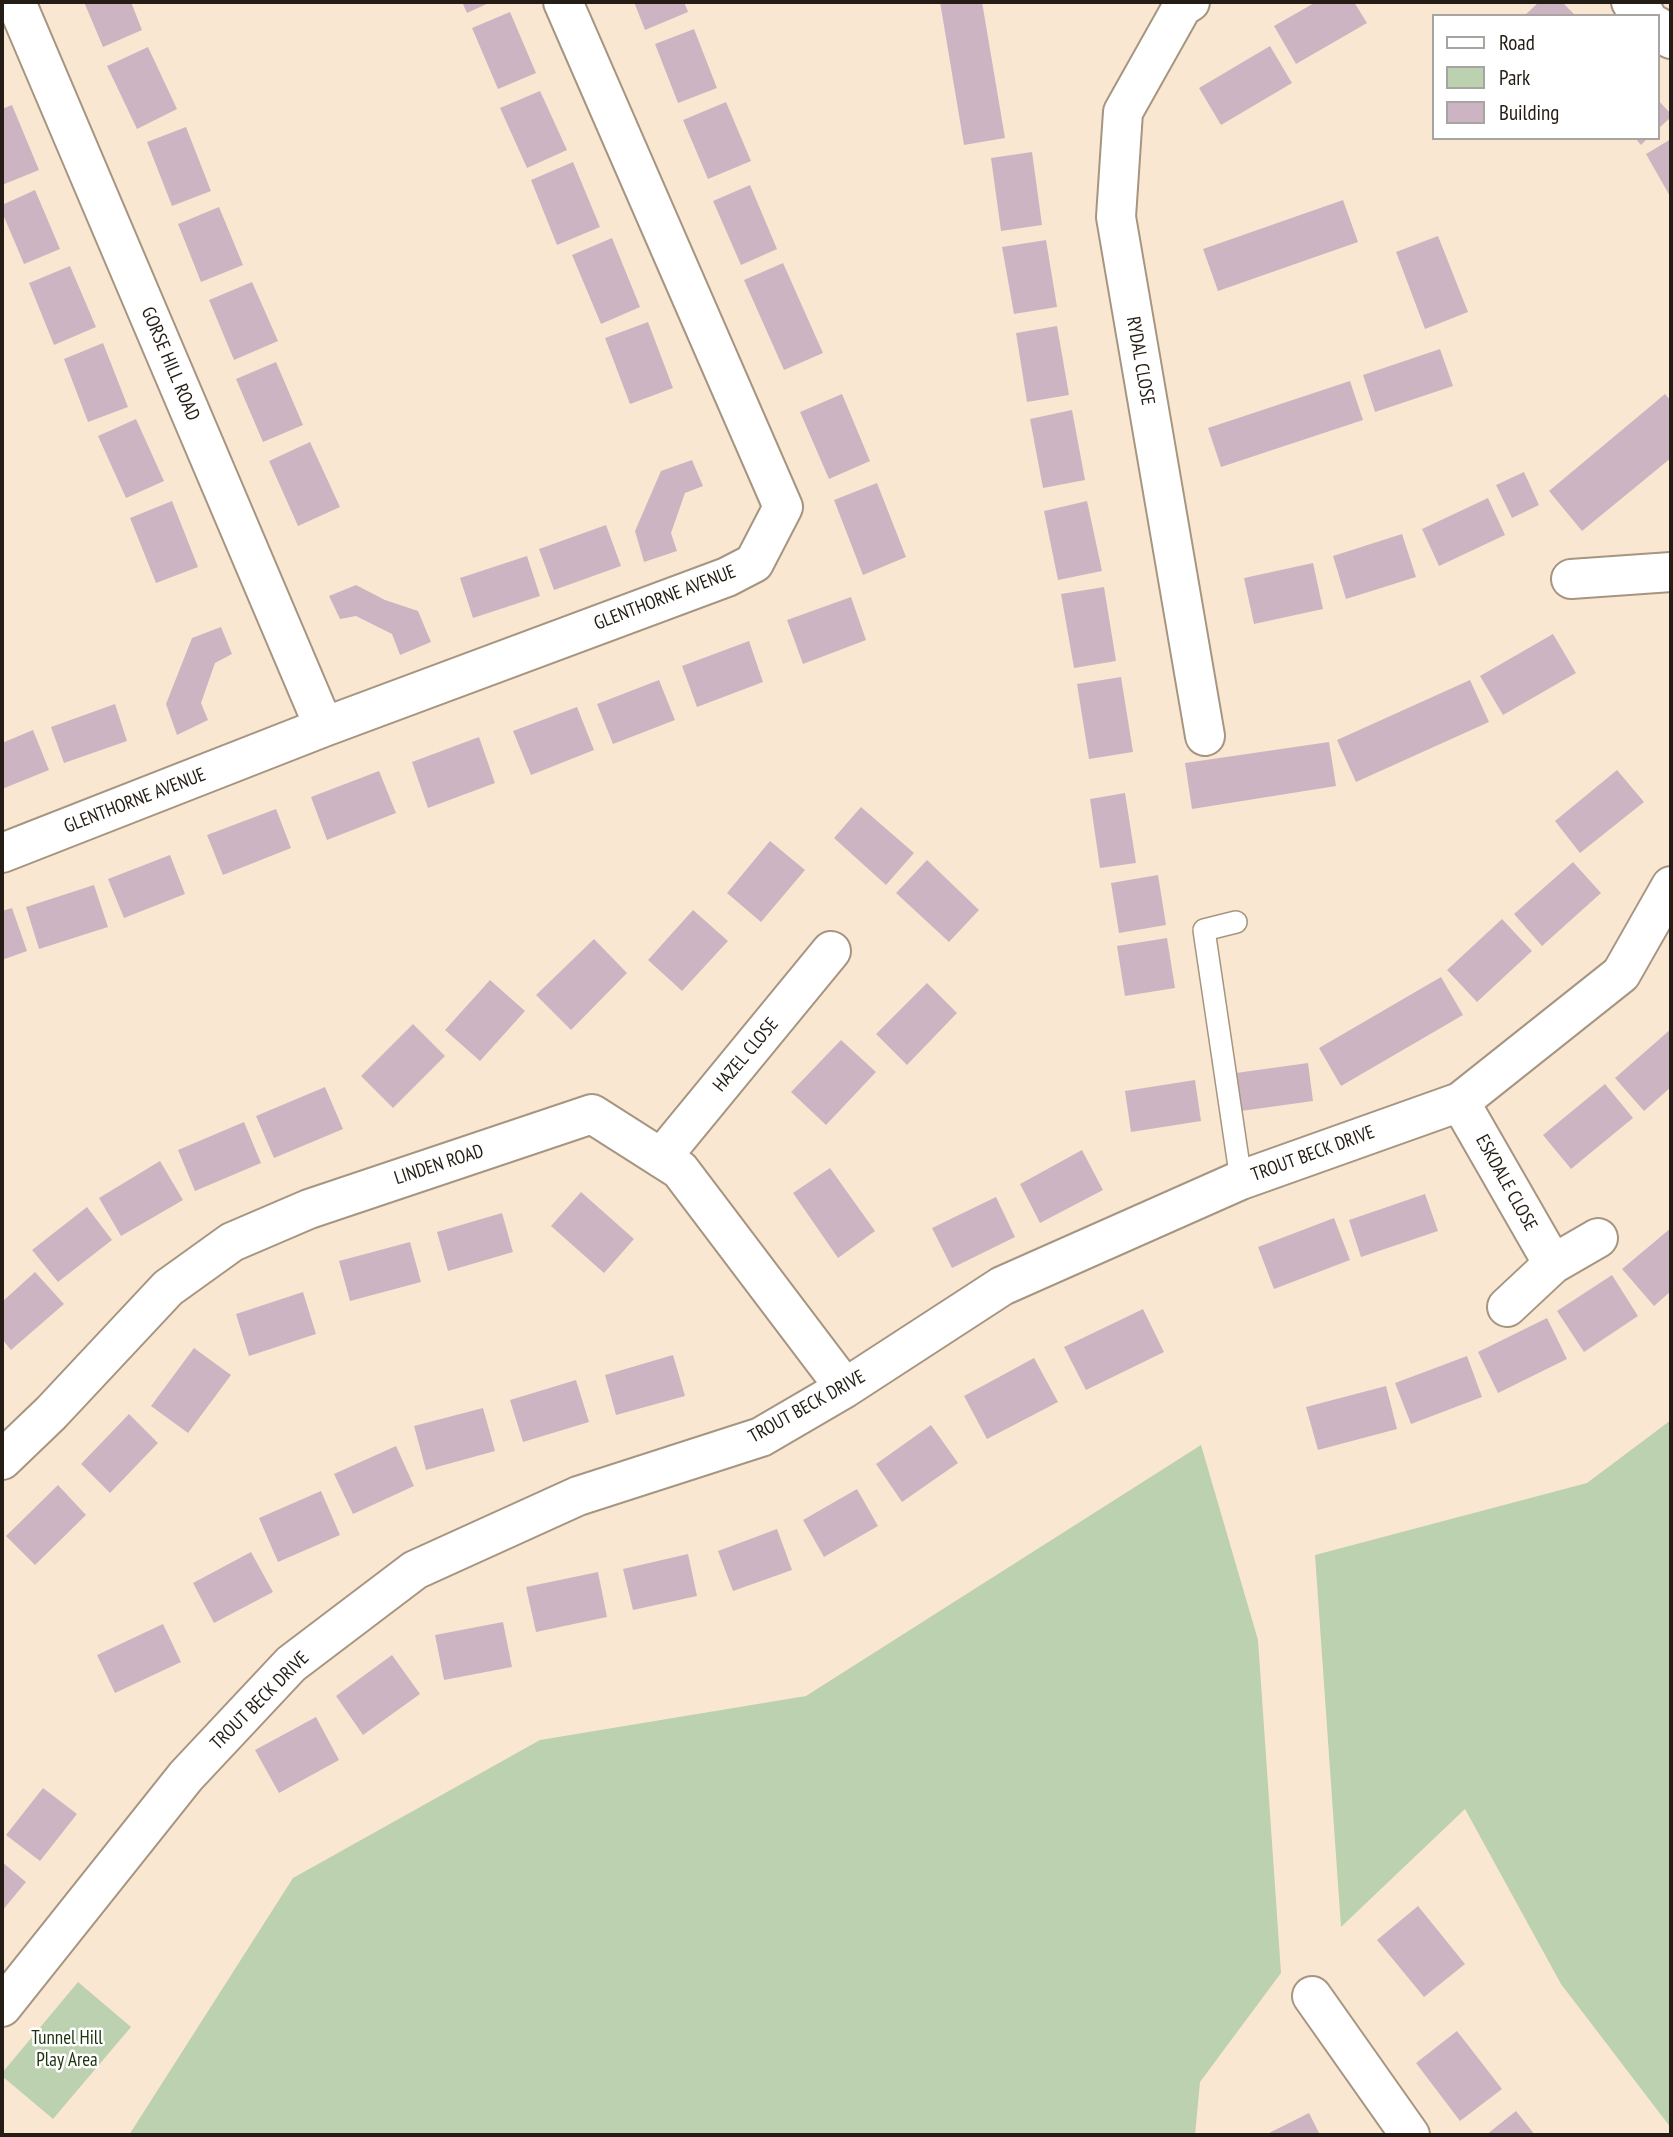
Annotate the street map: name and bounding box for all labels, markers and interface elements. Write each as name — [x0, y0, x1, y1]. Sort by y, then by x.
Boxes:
legend — [1432, 14, 1659, 140]
text: Road — [1499, 29, 1535, 56]
text: Park — [1499, 64, 1530, 91]
text: Building — [1499, 99, 1559, 126]
street label: GORSE HILL ROAD — [136, 304, 204, 424]
street label: RYDAL CLOSE — [1121, 315, 1159, 407]
street label: GLENTHORNE AVENUE — [591, 561, 739, 635]
street label: GLENTHORNE AVENUE — [61, 764, 209, 838]
street label: HAZEL CLOSE — [708, 1013, 784, 1097]
street label: TROUT BECK DRIVE — [1248, 1121, 1378, 1187]
street label: ESKDALE CLOSE — [1470, 1131, 1542, 1235]
street label: LINDEN ROAD — [391, 1140, 487, 1190]
street label: TROUT BECK DRIVE — [745, 1366, 869, 1448]
street label: TROUT BECK DRIVE — [206, 1647, 314, 1755]
park label: Tunnel Hill Play Area — [31, 2028, 103, 2072]

